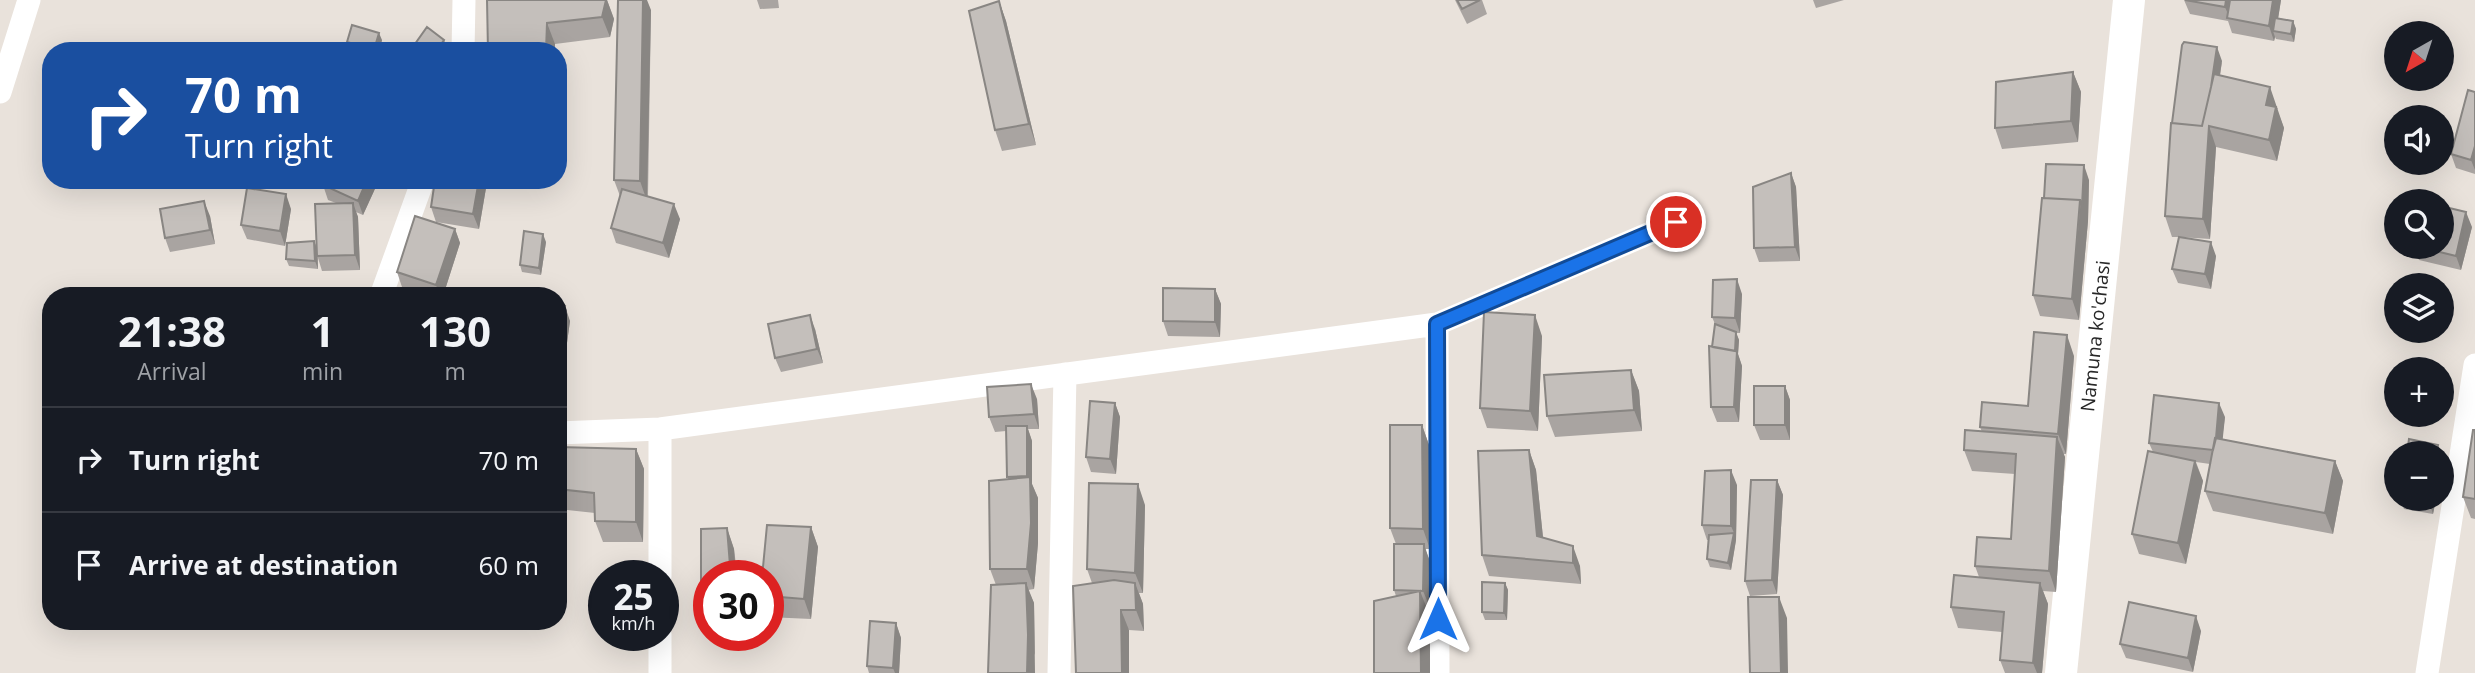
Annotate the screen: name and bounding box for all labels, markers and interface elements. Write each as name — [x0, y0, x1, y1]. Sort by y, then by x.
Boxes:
north arrow — [2384, 21, 2454, 91]
map controls — [2384, 21, 2454, 511]
text: 70 m — [185, 61, 302, 127]
icon: right — [70, 70, 161, 161]
button: sound — [2384, 105, 2454, 175]
text: Turn right — [185, 124, 333, 167]
button: search — [2384, 189, 2454, 259]
pin — [1646, 192, 1706, 252]
icon: arrive — [1657, 203, 1695, 241]
street label: Namuna ko'chasi — [2074, 259, 2116, 413]
button: layers — [2384, 273, 2454, 343]
text: 21:38 — [118, 302, 226, 359]
text: 1 — [310, 302, 335, 359]
text: 130 — [419, 302, 491, 359]
text: Arrival — [137, 355, 207, 387]
text: min — [302, 355, 343, 387]
text: m — [444, 355, 466, 387]
button: + — [2384, 357, 2454, 427]
icon: right — [70, 441, 108, 479]
button: − — [2384, 441, 2454, 511]
text: Turn right — [129, 442, 260, 478]
text: 70 m — [478, 442, 539, 478]
icon: arrive — [70, 546, 108, 584]
text: Arrive at destination — [129, 547, 398, 583]
text: 60 m — [478, 547, 539, 583]
speed limit sign: 30 — [693, 560, 784, 651]
text: 25 — [613, 573, 654, 620]
position arrow — [1401, 582, 1475, 656]
text: km/h — [612, 611, 655, 635]

